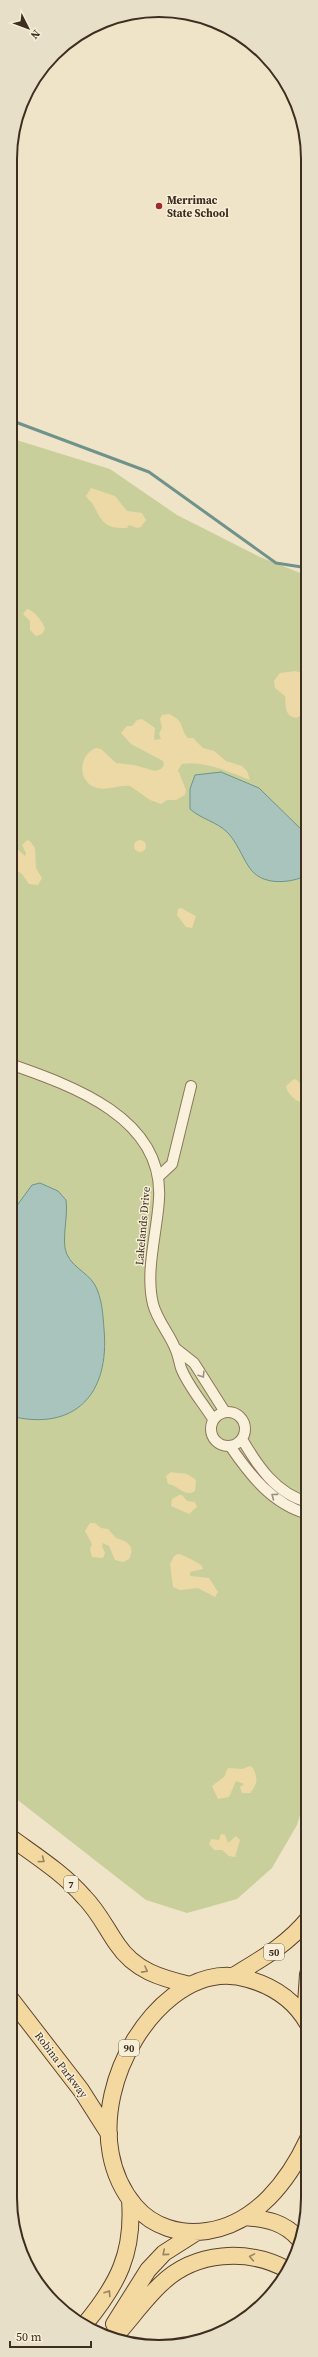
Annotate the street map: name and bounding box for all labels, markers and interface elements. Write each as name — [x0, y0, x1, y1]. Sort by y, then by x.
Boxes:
north arrow — [8, 8, 48, 48]
text: N — [27, 26, 43, 42]
place label: Merrimac State School — [167, 193, 229, 221]
marker: Merrimac State School — [154, 201, 164, 211]
street label: Lakelands Drive — [132, 1186, 154, 1266]
one-way arrow — [197, 1371, 205, 1378]
one-way arrow — [271, 1494, 278, 1501]
one-way arrow — [37, 1855, 44, 1862]
road number: 7 — [64, 1876, 78, 1892]
road number: 50 — [264, 1944, 284, 1960]
one-way arrow — [141, 1966, 149, 1973]
street label: Robina Parkway — [31, 2029, 91, 2101]
road number: 90 — [119, 2040, 139, 2056]
one-way arrow — [162, 2249, 169, 2256]
one-way arrow — [249, 2253, 255, 2262]
one-way arrow — [104, 2290, 111, 2297]
scale bar — [10, 2323, 91, 2349]
text: 50 m — [16, 2329, 42, 2345]

